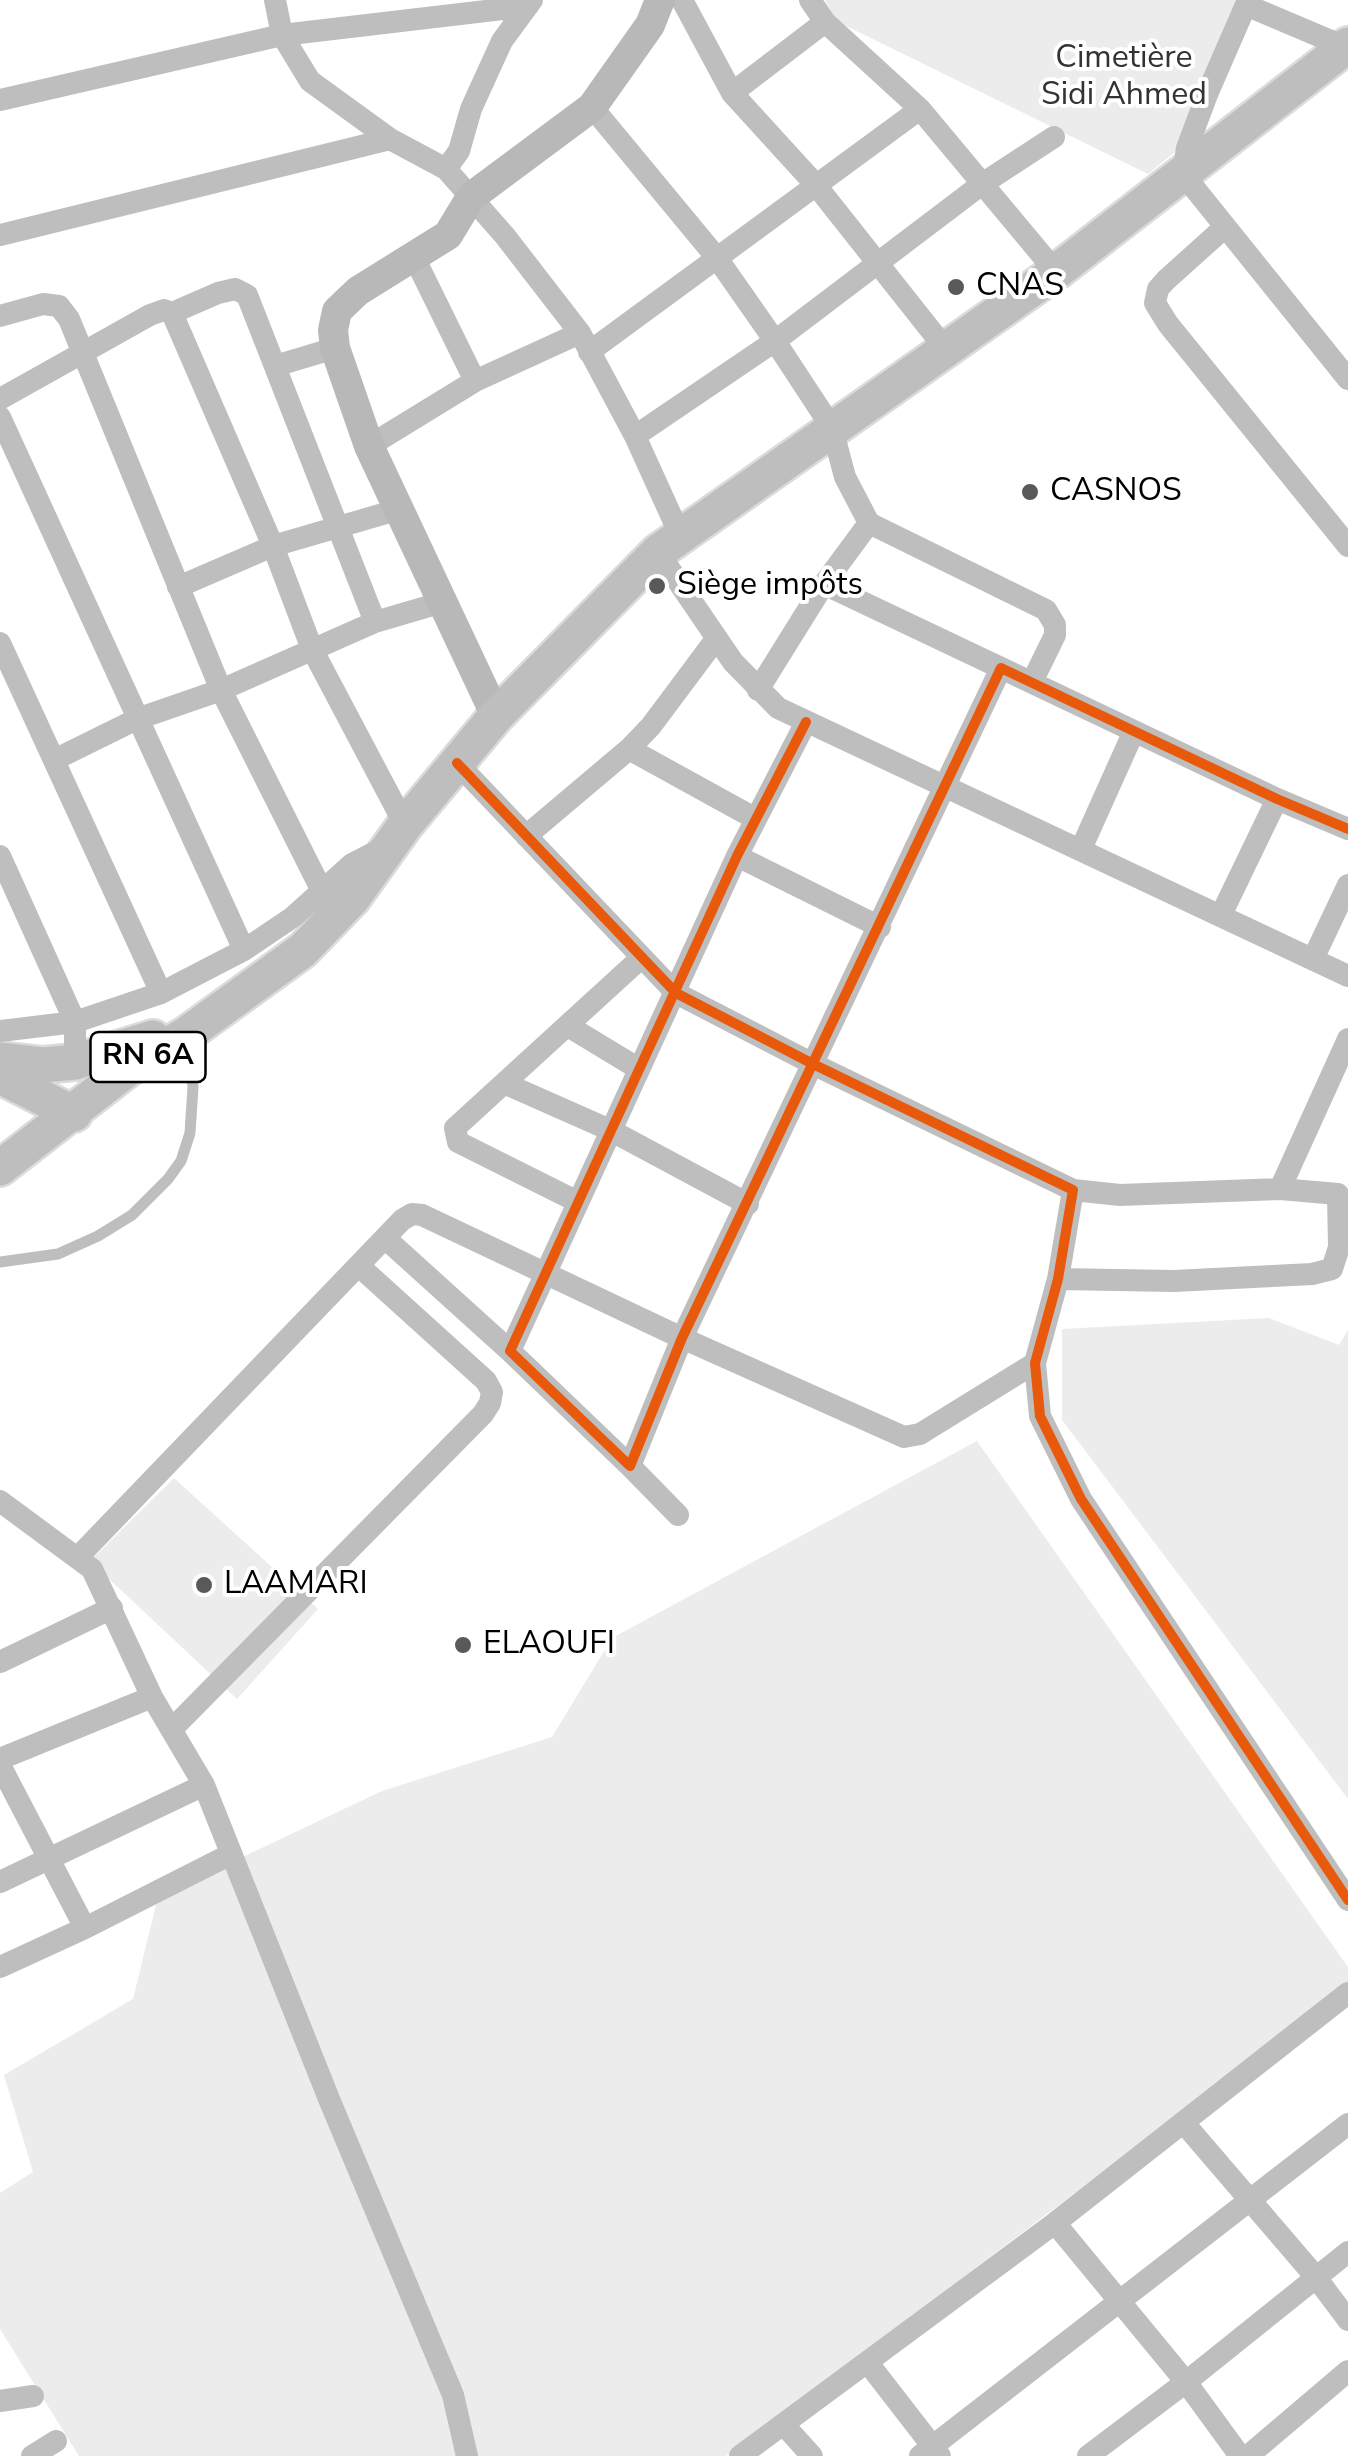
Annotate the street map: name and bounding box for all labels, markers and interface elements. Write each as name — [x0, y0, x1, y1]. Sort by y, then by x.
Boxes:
park label: Cimetière Sidi Ahmed — [1041, 40, 1207, 115]
place label: CNAS — [976, 268, 1064, 306]
marker: CNAS — [945, 276, 967, 298]
place label: CASNOS — [1050, 473, 1182, 511]
marker: CASNOS — [1019, 481, 1041, 503]
place label: Siège impôts — [677, 567, 863, 605]
marker: Siège impôts — [646, 575, 668, 597]
road number: RN 6A — [90, 1032, 206, 1082]
place label: LAAMARI — [224, 1566, 368, 1604]
marker: LAAMARI — [193, 1574, 215, 1596]
place label: ELAOUFI — [483, 1626, 615, 1664]
marker: ELAOUFI — [452, 1634, 474, 1656]

